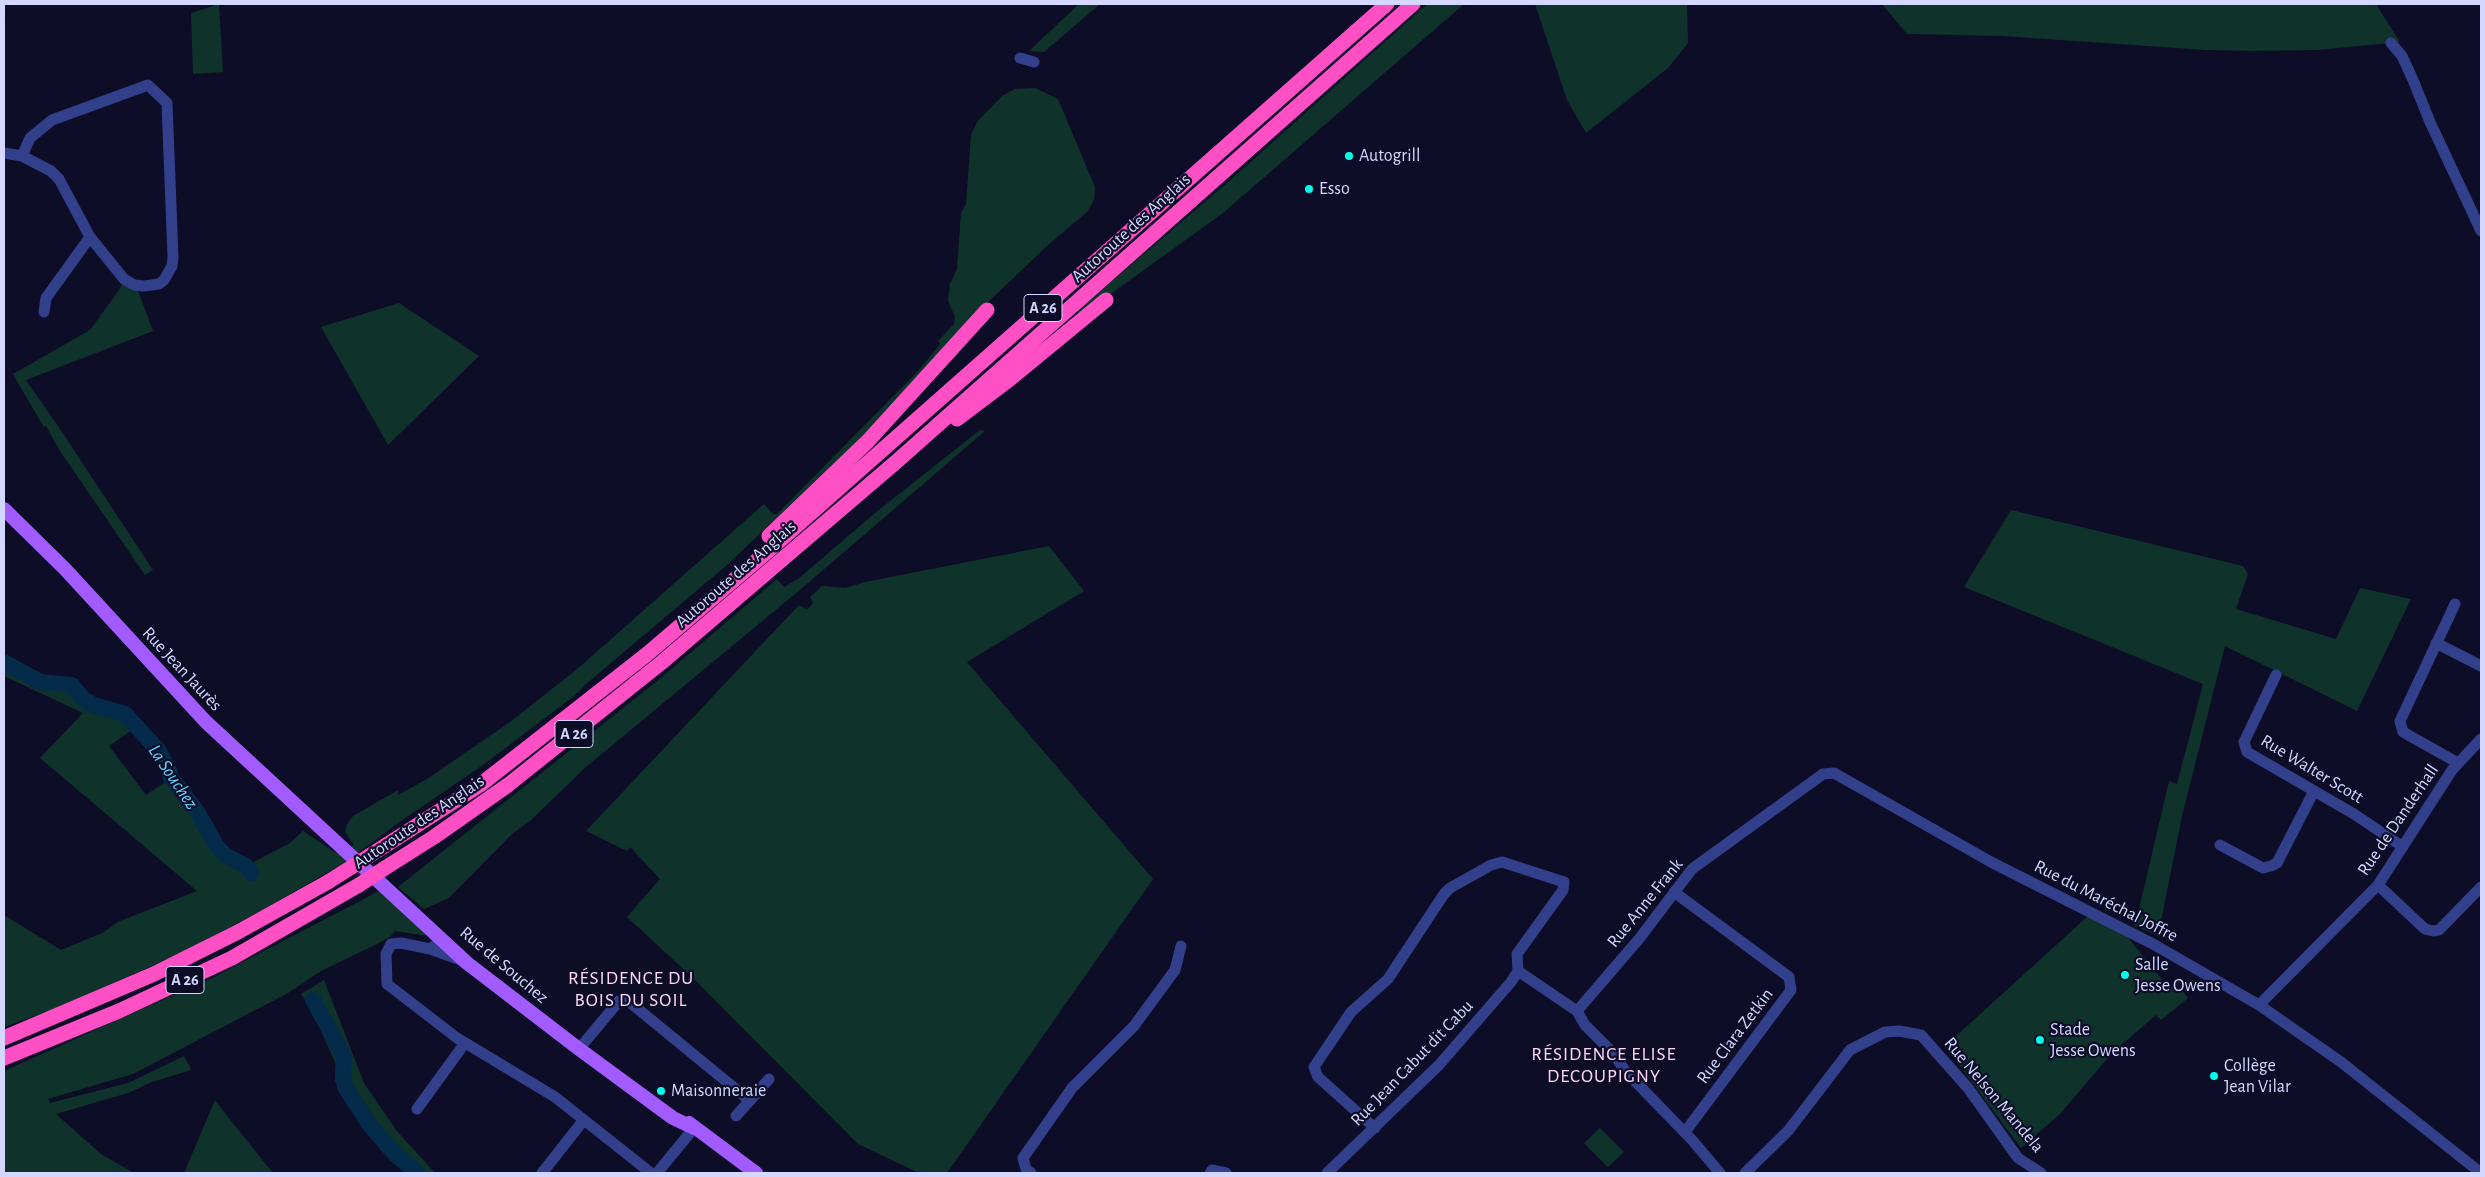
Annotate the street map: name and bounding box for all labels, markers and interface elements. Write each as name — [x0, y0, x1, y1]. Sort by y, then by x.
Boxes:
place label: Autogrill — [1359, 145, 1420, 167]
marker: Autogrill — [1343, 150, 1355, 162]
street label: Autoroute des Anglais — [1067, 169, 1195, 287]
place label: Esso — [1319, 178, 1350, 200]
marker: Esso — [1303, 183, 1315, 195]
road number: A 26 — [1024, 294, 1062, 322]
street label: Autoroute des Anglais — [671, 516, 801, 632]
street label: Rue Jean Jaurès — [138, 622, 226, 716]
road number: A 26 — [555, 721, 593, 748]
street label: Rue Walter Scott — [2257, 730, 2367, 808]
water label: La Souchez — [143, 740, 203, 814]
street label: Rue de Danderhall — [2353, 760, 2443, 880]
street label: Autoroute des Anglais — [349, 770, 489, 874]
street label: Rue Anne Frank — [1603, 854, 1687, 952]
street label: Rue du Maréchal Joffre — [2030, 855, 2182, 947]
street label: Rue de Souchez — [455, 922, 553, 1008]
place label: Salle Jesse Owens — [2135, 954, 2221, 996]
road number: A 26 — [166, 966, 204, 994]
district label: RÉSIDENCE DU BOIS DU SOIL — [566, 967, 696, 1011]
marker: Salle Jesse Owens — [2119, 969, 2131, 981]
street label: Rue Clara Zetkin — [1692, 984, 1778, 1088]
street label: Rue Jean Cabut dit Cabu — [1346, 995, 1478, 1131]
place label: Stade Jesse Owens — [2050, 1019, 2136, 1062]
street label: Rue Nelson Mandela — [1939, 1033, 2049, 1157]
marker: Stade Jesse Owens — [2034, 1034, 2046, 1046]
district label: RÉSIDENCE ELISE DECOUPIGNY — [1529, 1043, 1679, 1087]
place label: Collège Jean Vilar — [2224, 1055, 2291, 1098]
marker: Collège Jean Vilar — [2208, 1070, 2220, 1082]
place label: Maisonneraie — [671, 1080, 766, 1102]
marker: Maisonneraie — [655, 1085, 667, 1097]

